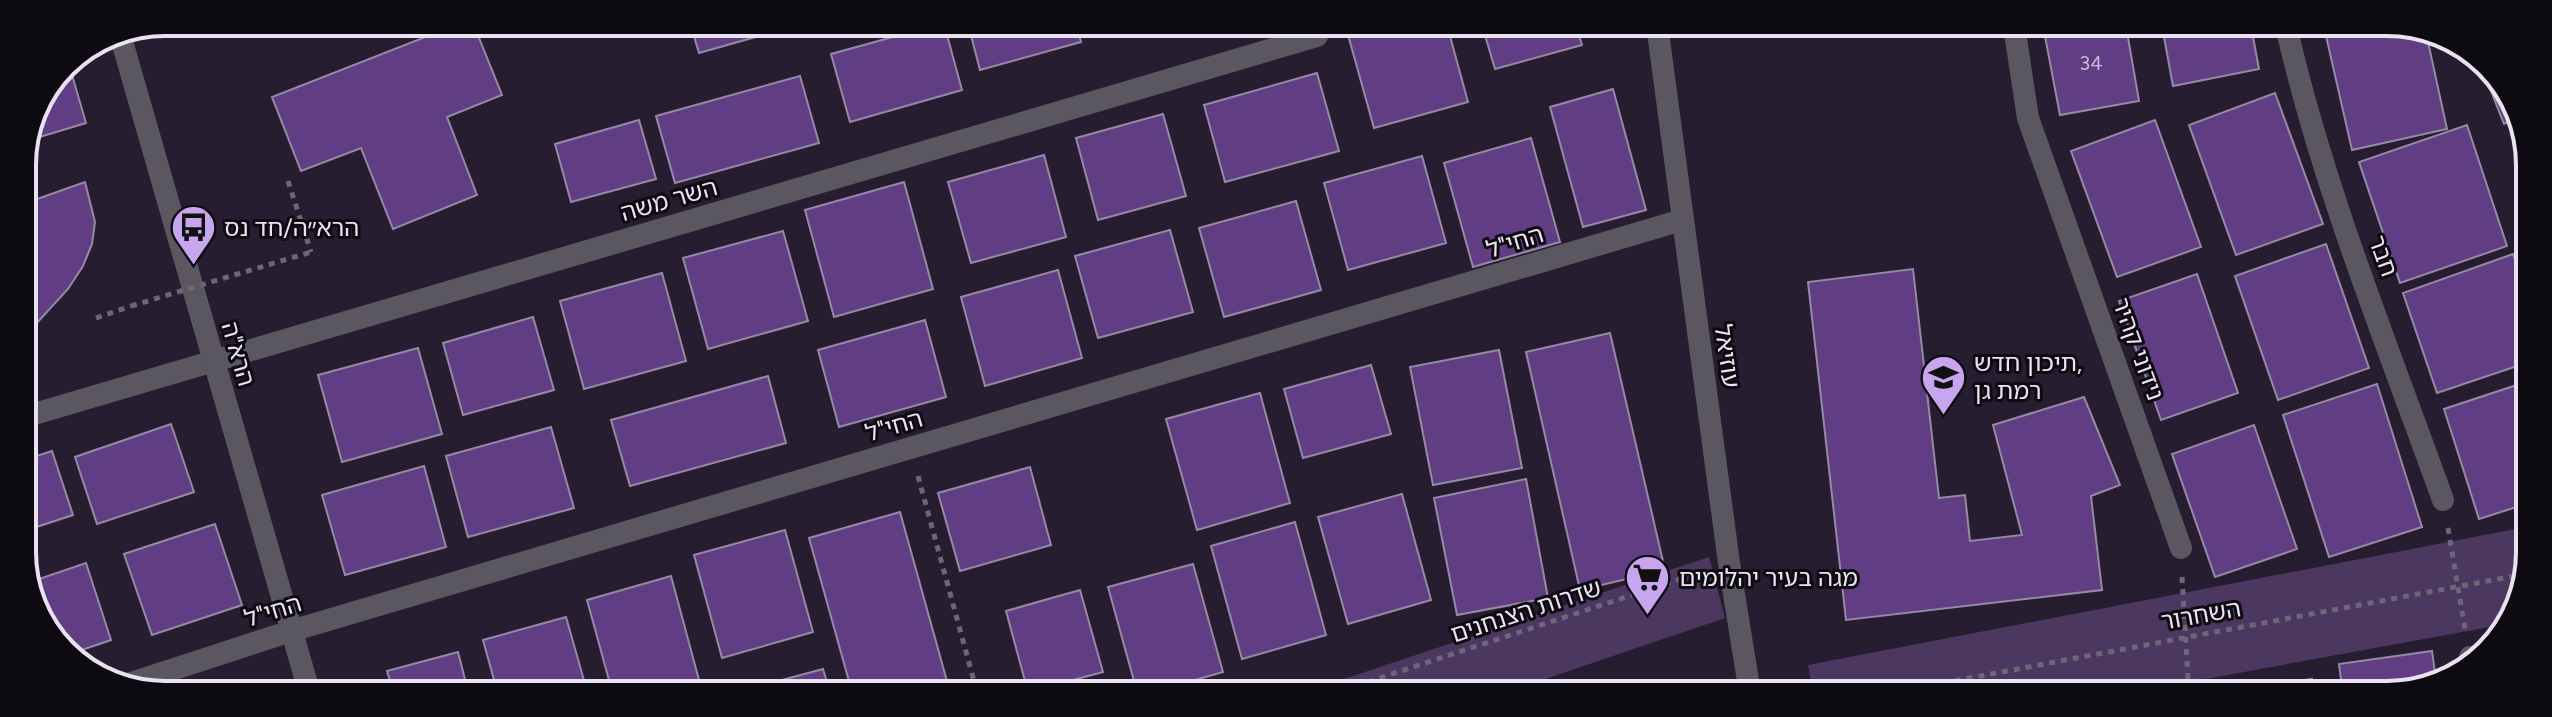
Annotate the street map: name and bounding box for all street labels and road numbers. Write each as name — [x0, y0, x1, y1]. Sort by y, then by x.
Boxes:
street label: השר משה — [617, 172, 721, 227]
street label: החי"ל — [1483, 219, 1547, 264]
street label: חבר — [2363, 231, 2404, 280]
street label: נידוני קהיר — [2107, 294, 2170, 404]
street label: הרא"ה — [216, 318, 261, 389]
street label: עוזיאל — [1709, 322, 1746, 390]
street label: החי"ל — [862, 404, 926, 447]
street label: שדרות הצנחנים — [1447, 573, 1605, 649]
street label: החי"ל — [241, 588, 305, 633]
street label: השחרור — [2159, 593, 2243, 636]

